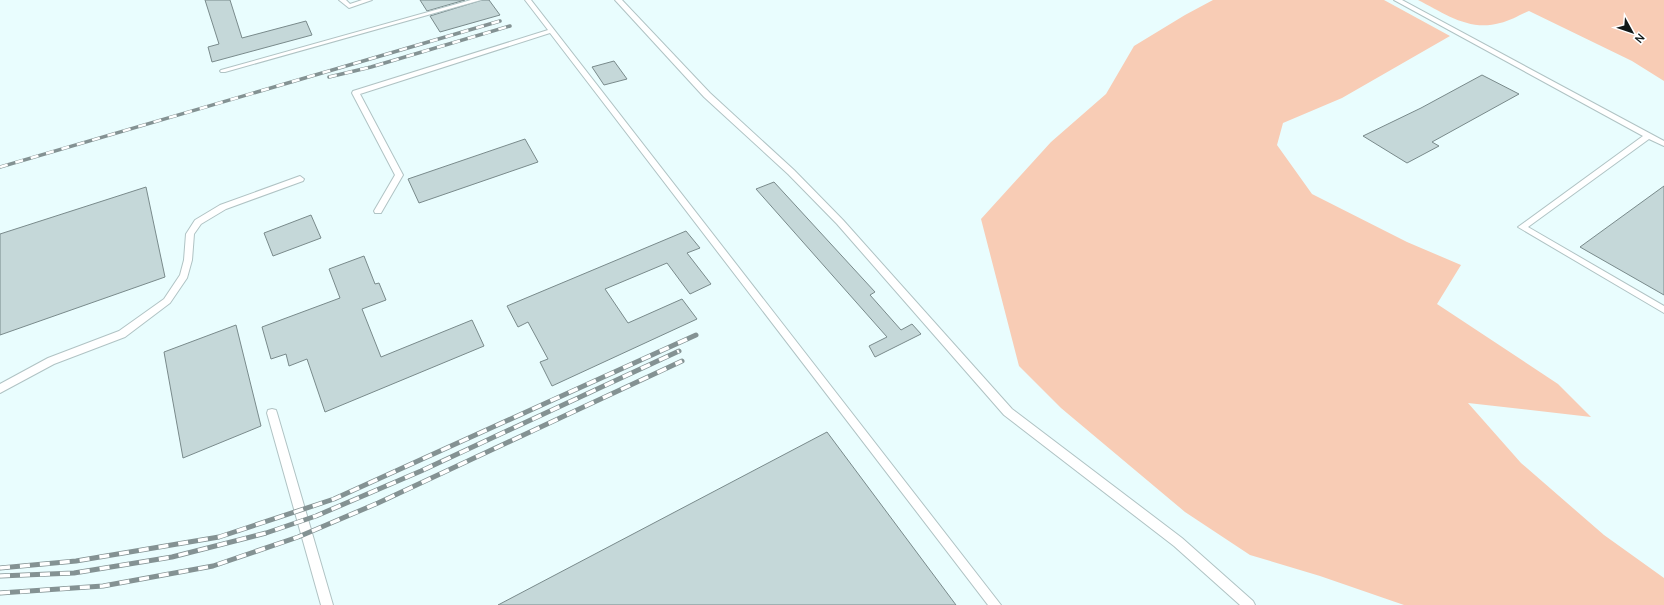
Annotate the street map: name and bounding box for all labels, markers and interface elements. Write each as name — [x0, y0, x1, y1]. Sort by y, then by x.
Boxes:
north arrow — [1612, 12, 1652, 52]
text: N — [1632, 31, 1648, 47]

